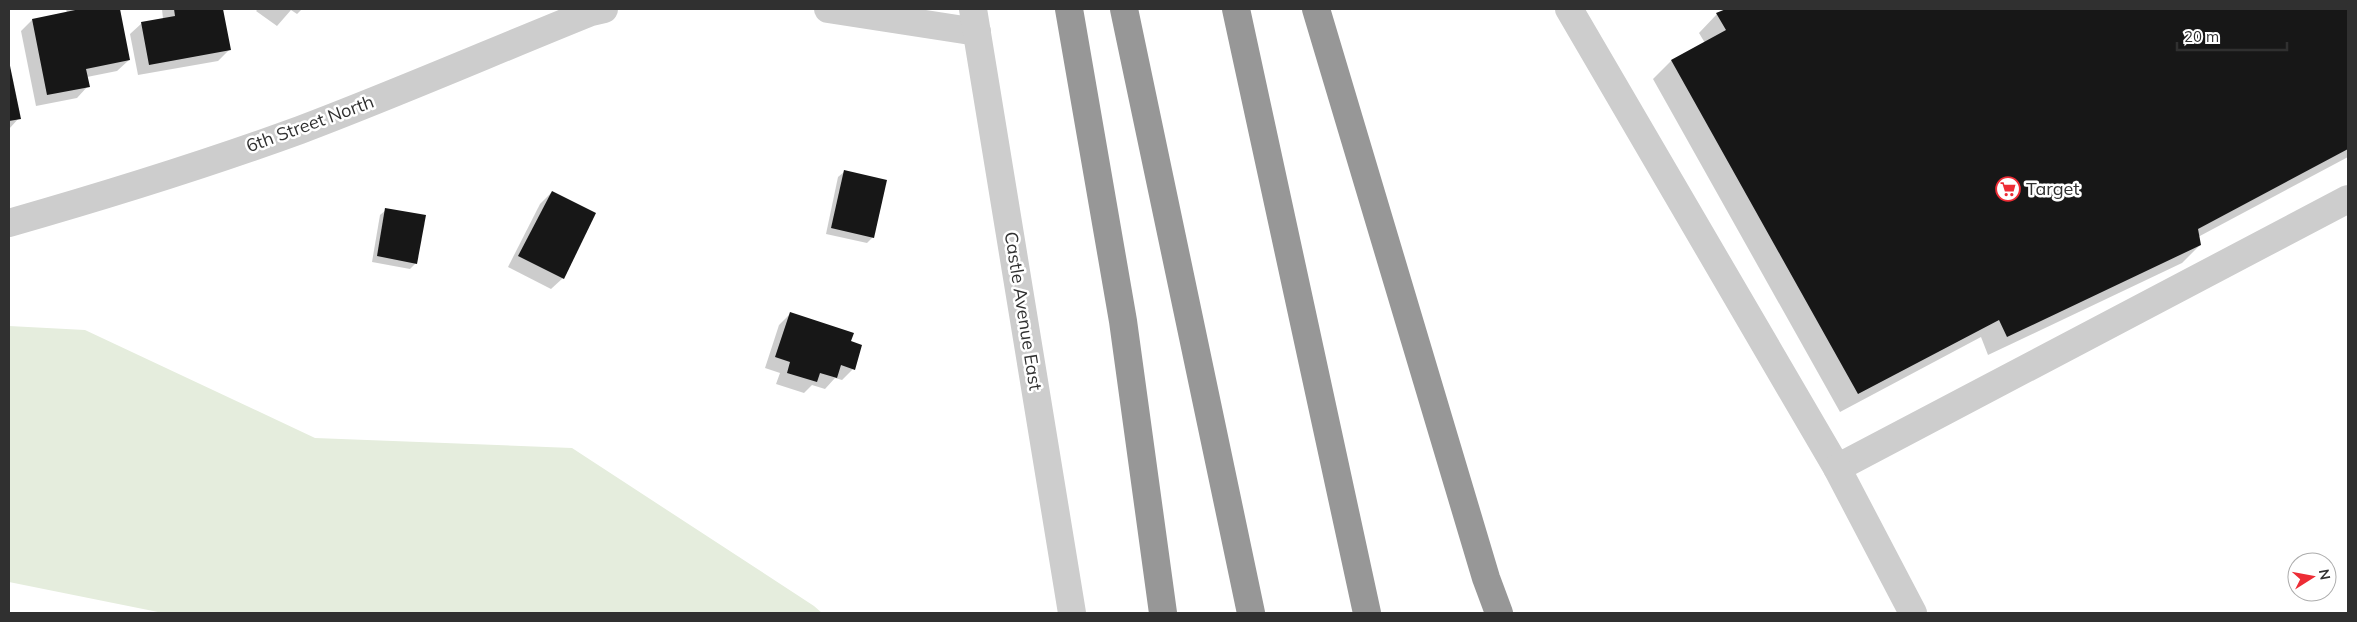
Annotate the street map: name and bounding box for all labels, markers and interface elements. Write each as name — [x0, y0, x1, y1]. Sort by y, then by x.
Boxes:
scale bar — [2177, 20, 2287, 52]
text: 20 m — [2184, 27, 2219, 46]
street label: 6th Street North — [243, 90, 377, 157]
supermarket icon: Target — [1995, 176, 2021, 202]
place label: Target — [2026, 177, 2080, 200]
street label: Castle Avenue East — [1000, 230, 1047, 392]
north arrow — [2287, 552, 2337, 602]
text: N — [2315, 568, 2335, 581]

